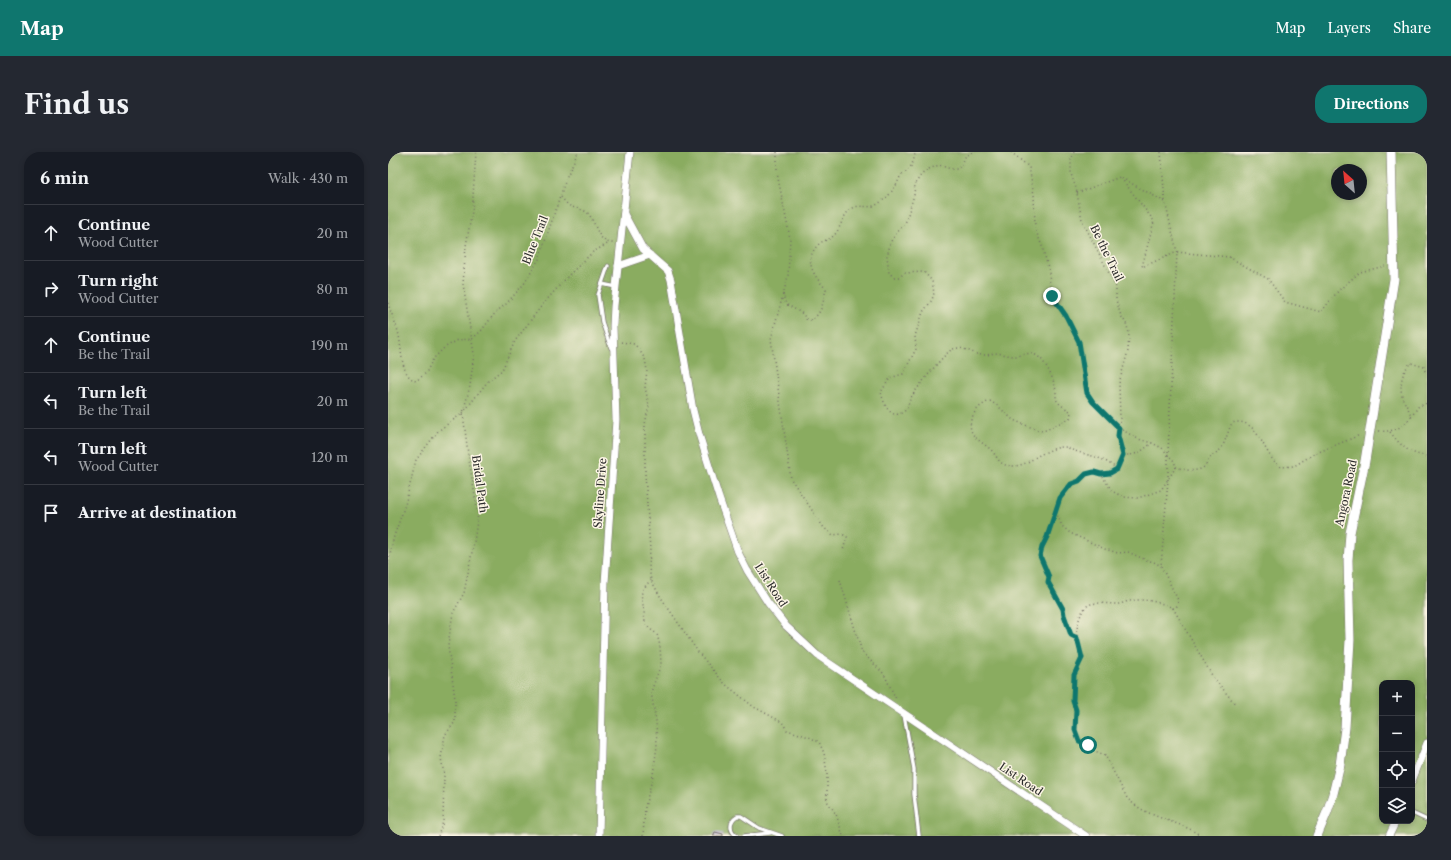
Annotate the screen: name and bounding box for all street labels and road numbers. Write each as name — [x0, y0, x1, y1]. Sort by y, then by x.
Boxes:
street label: Blue Trail — [519, 213, 551, 266]
street label: Be the Trail — [1087, 223, 1127, 284]
street label: Bridal Path — [469, 454, 491, 514]
street label: Skyline Drive — [591, 458, 609, 528]
street label: Angora Road — [1332, 458, 1360, 529]
street label: List Road — [752, 561, 790, 610]
street label: List Road — [997, 759, 1046, 799]

